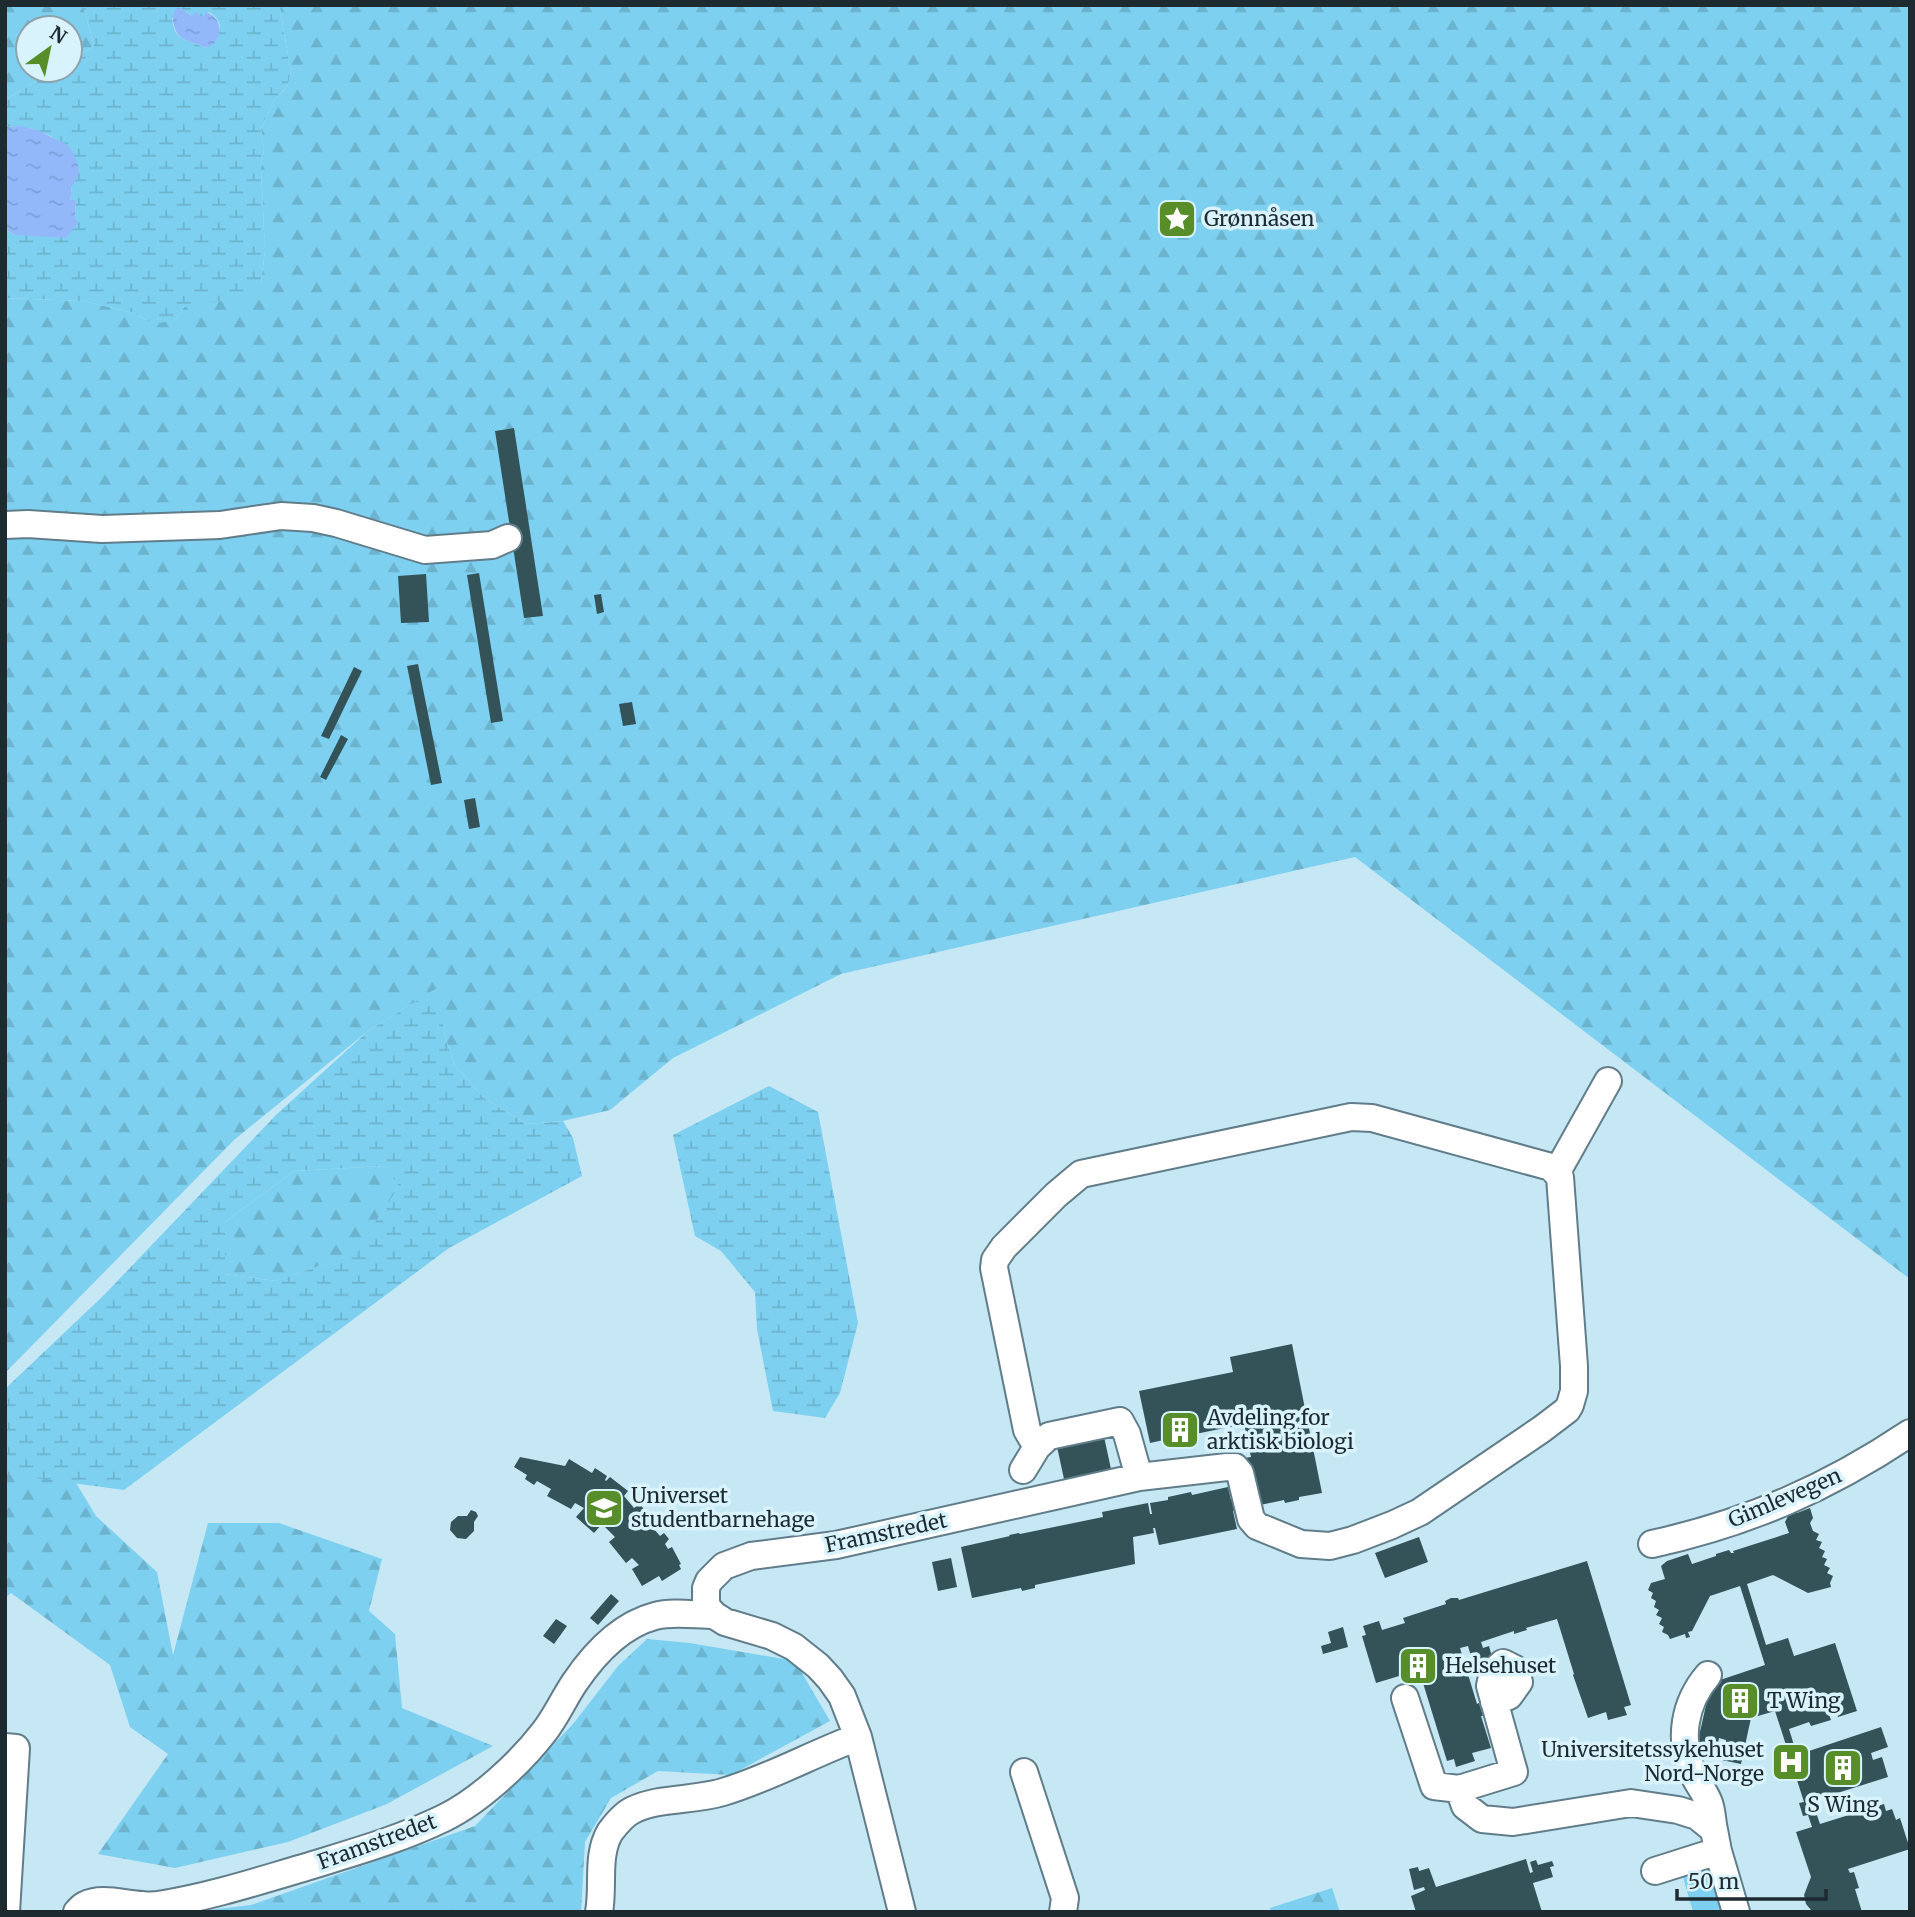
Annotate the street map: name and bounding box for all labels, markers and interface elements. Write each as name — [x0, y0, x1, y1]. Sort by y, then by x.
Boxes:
north arrow — [14, 14, 84, 84]
text: N — [45, 21, 71, 49]
place icon: Grønnåsen — [1156, 198, 1198, 240]
place label: Grønnåsen — [1204, 205, 1315, 232]
place label: Avdeling for arktisk biologi — [1206, 1404, 1354, 1455]
building icon: Avdeling for arktisk biologi — [1159, 1409, 1201, 1451]
street label: Gimlevegen — [1724, 1462, 1846, 1533]
place label: Universet studentbarnehage — [631, 1482, 815, 1533]
school or university icon: Universet studentbarnehage — [583, 1487, 625, 1529]
street label: Framstredet — [822, 1506, 950, 1559]
building icon: Helsehuset — [1397, 1645, 1439, 1687]
place label: Helsehuset — [1445, 1652, 1556, 1679]
building icon: T Wing — [1719, 1680, 1761, 1722]
place label: T Wing — [1767, 1687, 1841, 1714]
place label: Universitetssykehuset Nord-Norge — [1541, 1736, 1764, 1787]
hospital icon: Universitetssykehuset Nord-Norge — [1770, 1741, 1812, 1783]
building icon: S Wing — [1822, 1747, 1864, 1789]
place label: S Wing — [1807, 1791, 1879, 1818]
street label: Framstredet — [314, 1808, 440, 1875]
scale bar — [1677, 1857, 1826, 1901]
text: 50 m — [1688, 1868, 1739, 1895]

